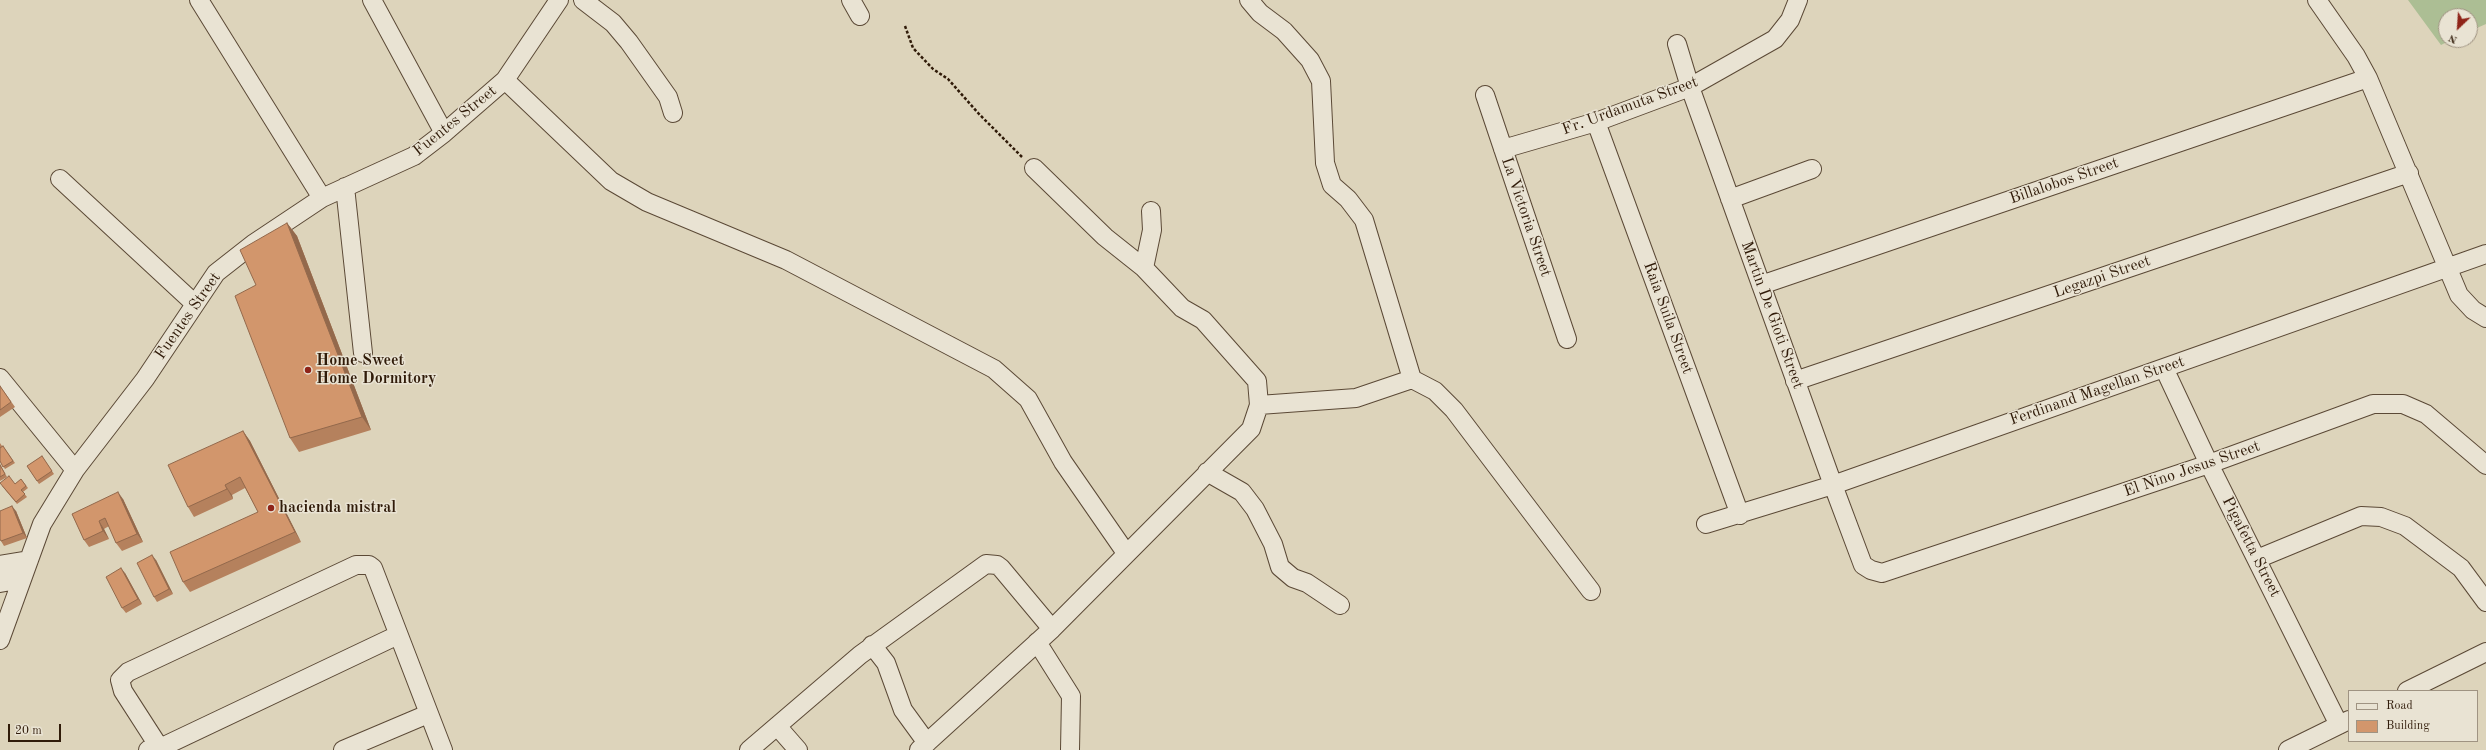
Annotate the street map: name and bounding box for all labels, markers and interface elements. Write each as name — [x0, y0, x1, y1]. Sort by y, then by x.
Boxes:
north arrow — [2438, 8, 2478, 48]
text: N — [2447, 32, 2459, 45]
street label: Fr. Urdamuta Street — [1559, 72, 1701, 140]
street label: Fuentes Street — [409, 81, 501, 161]
street label: Billalobos Street — [2007, 153, 2121, 209]
street label: La Victoria Street — [1497, 155, 1555, 279]
street label: Martin De Gioti Street — [1736, 239, 1808, 391]
street label: Legazpi Street — [2051, 251, 2153, 303]
street label: Raia Suila Street — [1639, 259, 1697, 377]
street label: Fuentes Street — [151, 269, 225, 363]
place label: Home Sweet Home Dormitory — [316, 351, 436, 389]
street label: Ferdinand Magellan Street — [2007, 352, 2187, 430]
marker: Home Sweet Home Dormitory — [303, 365, 313, 375]
street label: El Nino Jesus Street — [2121, 437, 2263, 501]
street label: Pigafetta Street — [2217, 493, 2285, 601]
place label: hacienda mistral — [279, 498, 396, 518]
marker: hacienda mistral — [266, 503, 276, 513]
legend — [2348, 690, 2478, 742]
text: Road — [2386, 700, 2413, 712]
scale bar — [10, 716, 63, 742]
text: Building — [2386, 720, 2430, 732]
text: 20 m — [15, 725, 42, 737]

